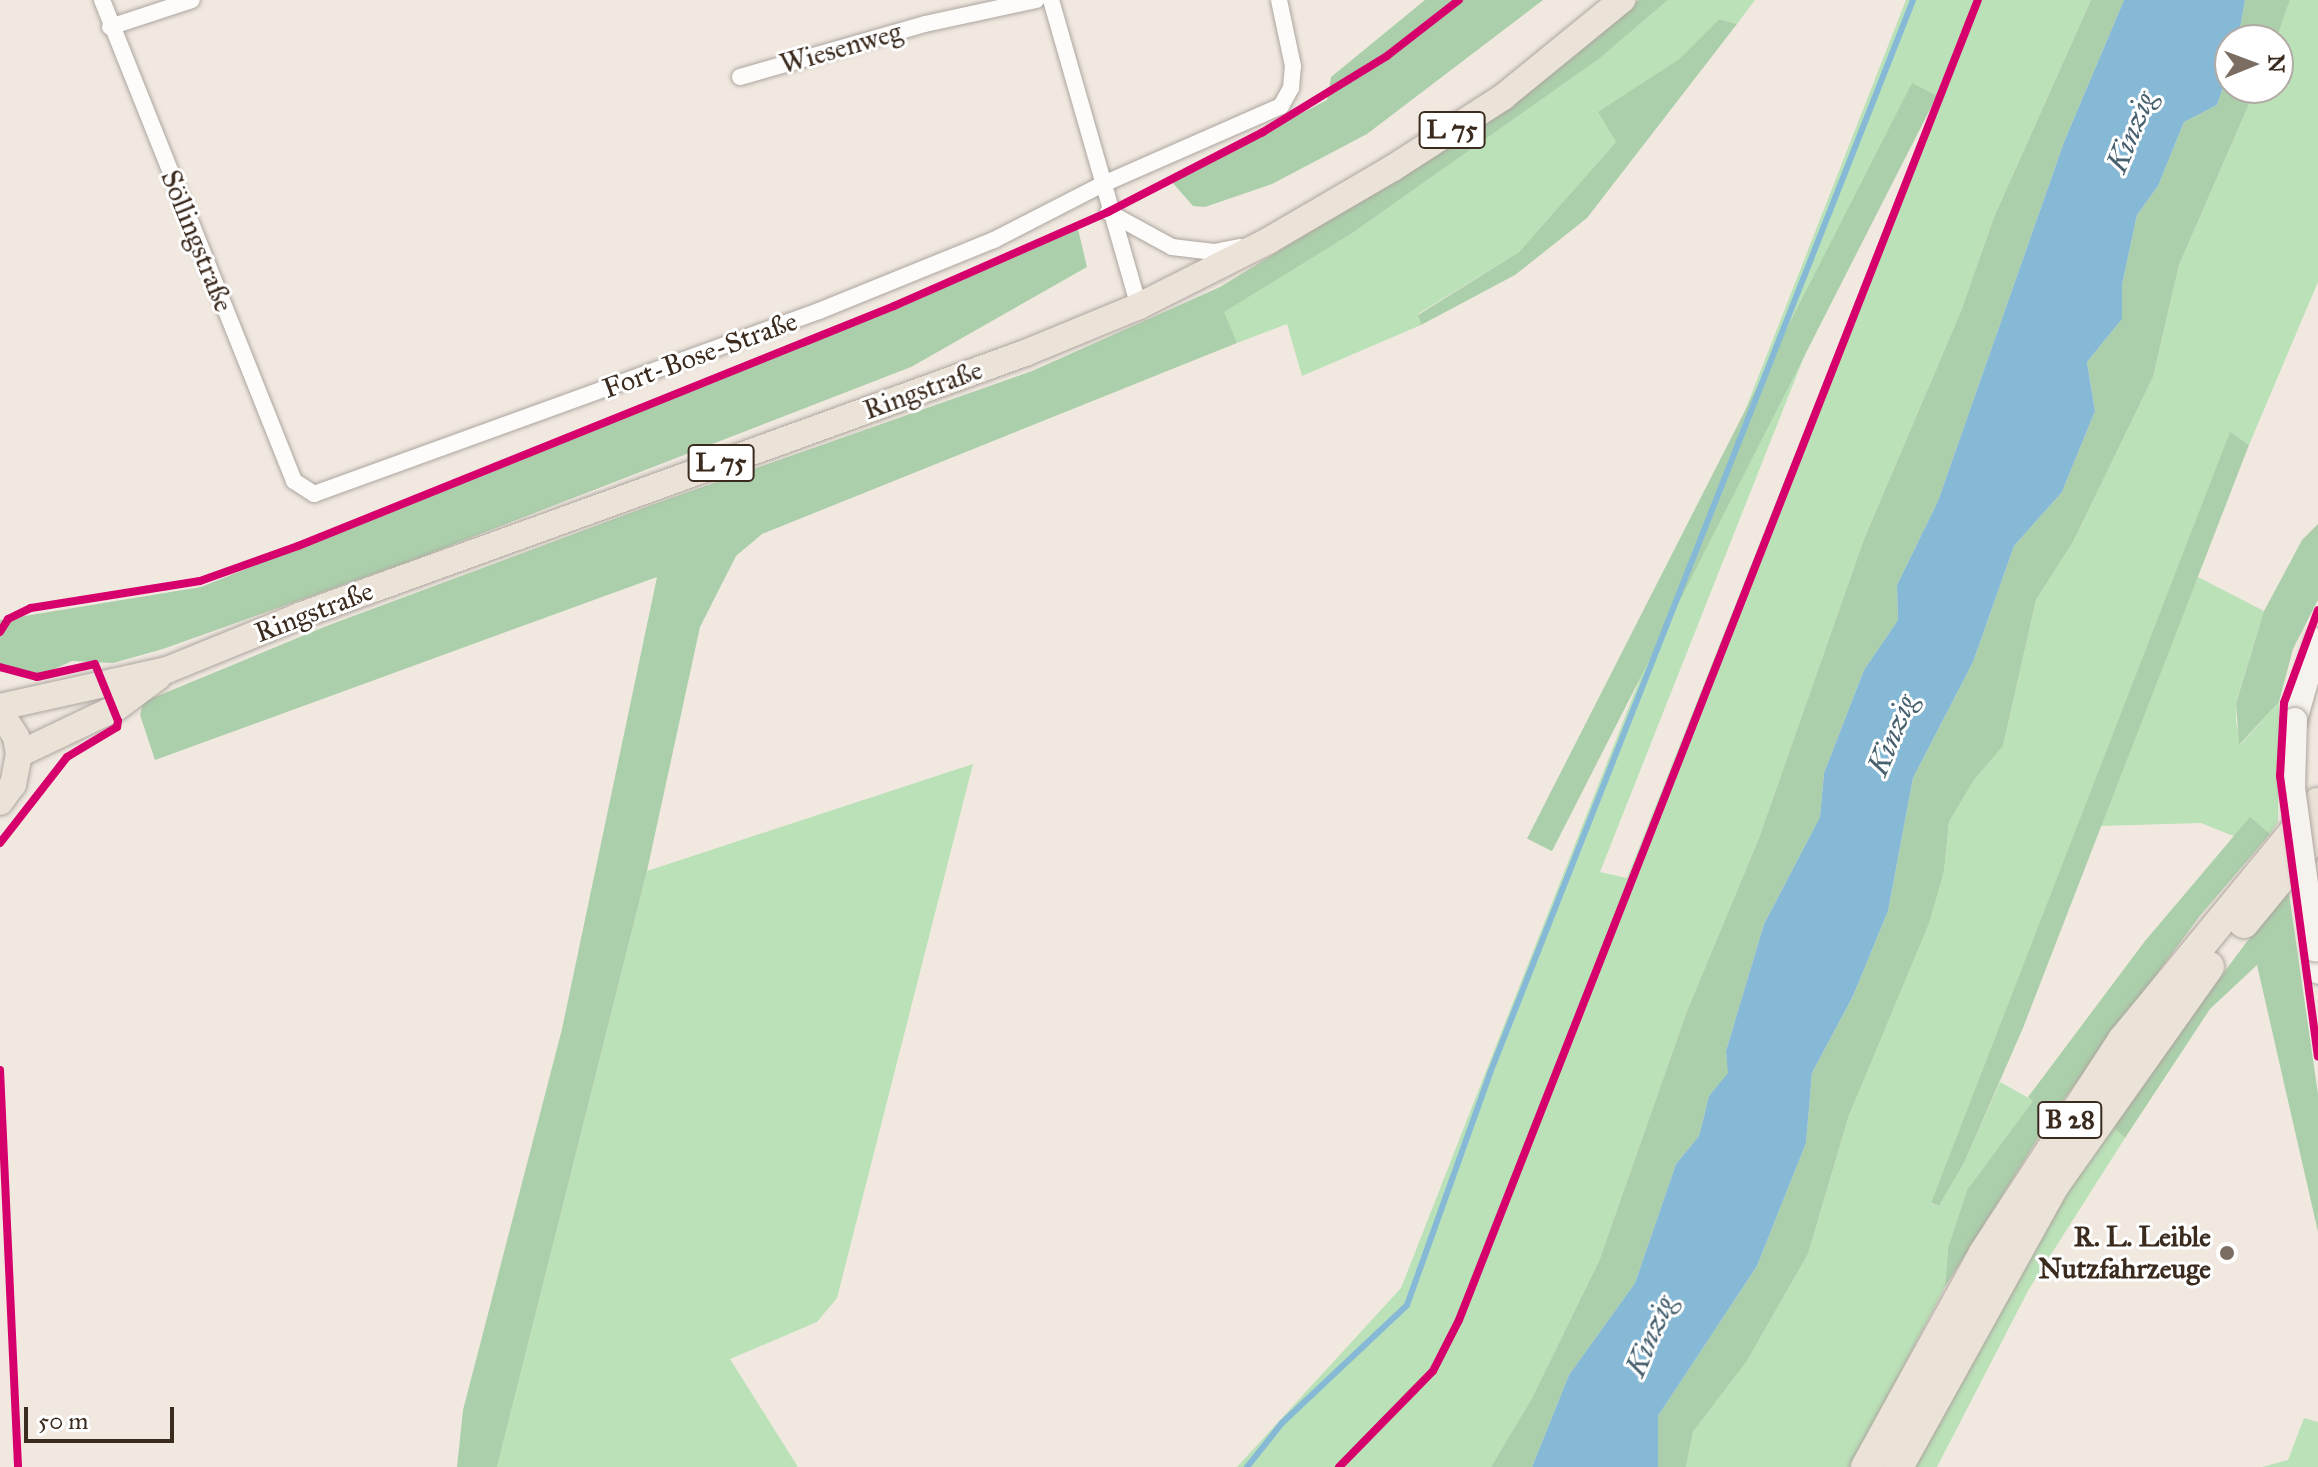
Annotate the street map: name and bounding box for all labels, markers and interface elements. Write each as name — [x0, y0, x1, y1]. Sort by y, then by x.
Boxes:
street label: Wiesenweg — [776, 15, 906, 81]
north arrow — [2214, 24, 2294, 104]
text: N — [2263, 54, 2290, 73]
water label: Kinzig — [2099, 86, 2163, 178]
road number: L 75 — [1418, 108, 1486, 152]
street label: Söllingstraße — [153, 165, 241, 317]
street label: Fort-Bose-Straße — [598, 304, 802, 406]
street label: Ringstraße — [859, 353, 987, 427]
road number: L 75 — [687, 441, 755, 485]
street label: Ringstraße — [250, 574, 378, 650]
water label: Kinzig — [1860, 689, 1924, 781]
road number: B 28 — [2036, 1098, 2104, 1142]
place label: R. L. Leible Nutzfahrzeuge — [2038, 1220, 2211, 1286]
marker: R. L. Leible Nutzfahrzeuge — [2218, 1244, 2236, 1262]
water label: Kinzig — [1617, 1290, 1683, 1382]
scale bar — [28, 1391, 178, 1441]
text: 50 m — [38, 1406, 88, 1436]

